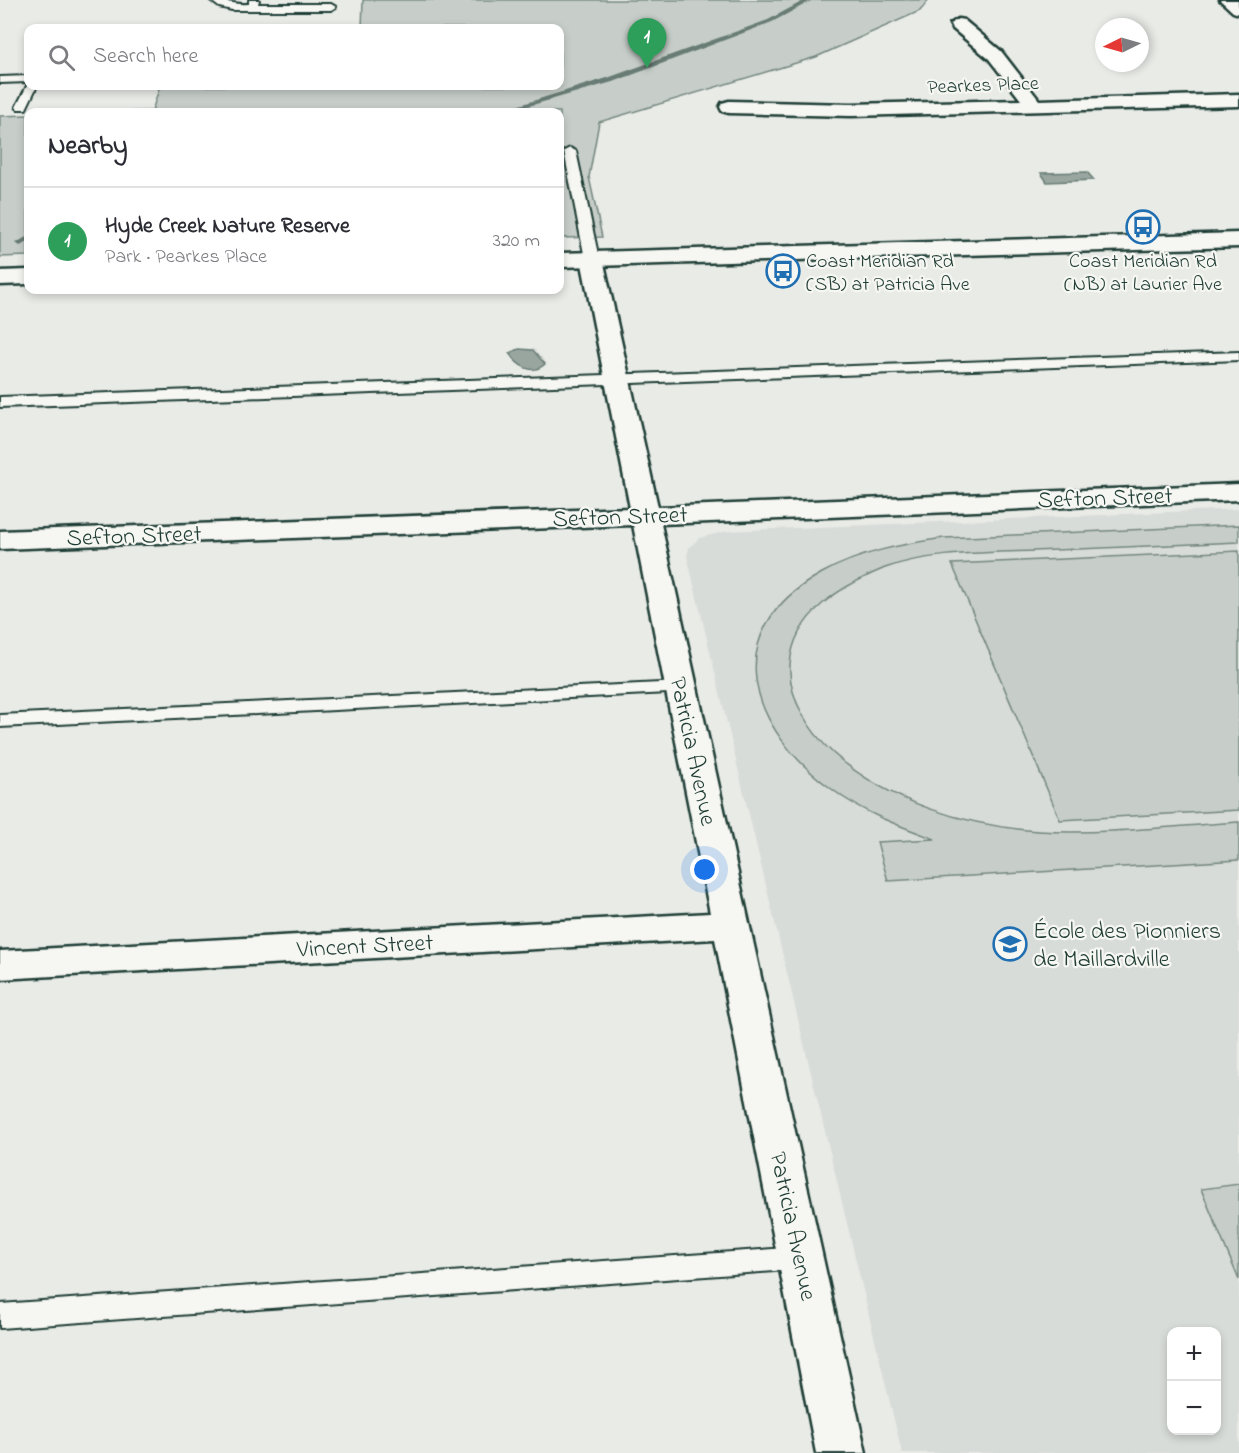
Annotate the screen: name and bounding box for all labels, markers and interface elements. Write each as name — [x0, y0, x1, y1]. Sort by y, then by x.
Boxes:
north arrow — [1095, 18, 1149, 72]
pin: 1 — [628, 19, 666, 68]
search box — [24, 24, 564, 90]
icon: search — [45, 41, 78, 74]
text: Search here — [93, 41, 198, 73]
street label: Pearkes Place — [927, 70, 1039, 103]
text: Nearby — [48, 128, 127, 166]
bus stop icon: Coast Meridian Rd (NB) at Laurier Ave — [1125, 209, 1161, 245]
text: Hyde Creek Nature Reserve — [105, 211, 350, 243]
text: 1 — [64, 227, 71, 256]
text: 320 m — [493, 227, 540, 256]
text: Park · Pearkes Place — [105, 243, 267, 272]
place label: Coast Meridian Rd (SB) at Patricia Ave — [806, 248, 970, 300]
place label: Coast Meridian Rd (NB) at Laurier Ave — [1064, 248, 1222, 300]
bus stop icon: Coast Meridian Rd (SB) at Patricia Ave — [765, 253, 801, 289]
street label: Sefton Street — [1037, 480, 1173, 519]
street label: Sefton Street — [552, 499, 688, 538]
street label: Sefton Street — [66, 518, 202, 557]
street label: Patricia Avenue — [659, 674, 724, 829]
your location — [690, 855, 719, 884]
place label: École des Pionniers de Maillardville — [1033, 915, 1221, 978]
street label: Vincent Street — [295, 926, 434, 969]
school or university icon: École des Pionniers de Maillardville — [992, 926, 1028, 962]
street label: Patricia Avenue — [759, 1149, 824, 1304]
map controls — [1167, 1327, 1221, 1435]
button: + — [1167, 1327, 1221, 1381]
button: − — [1167, 1381, 1221, 1435]

